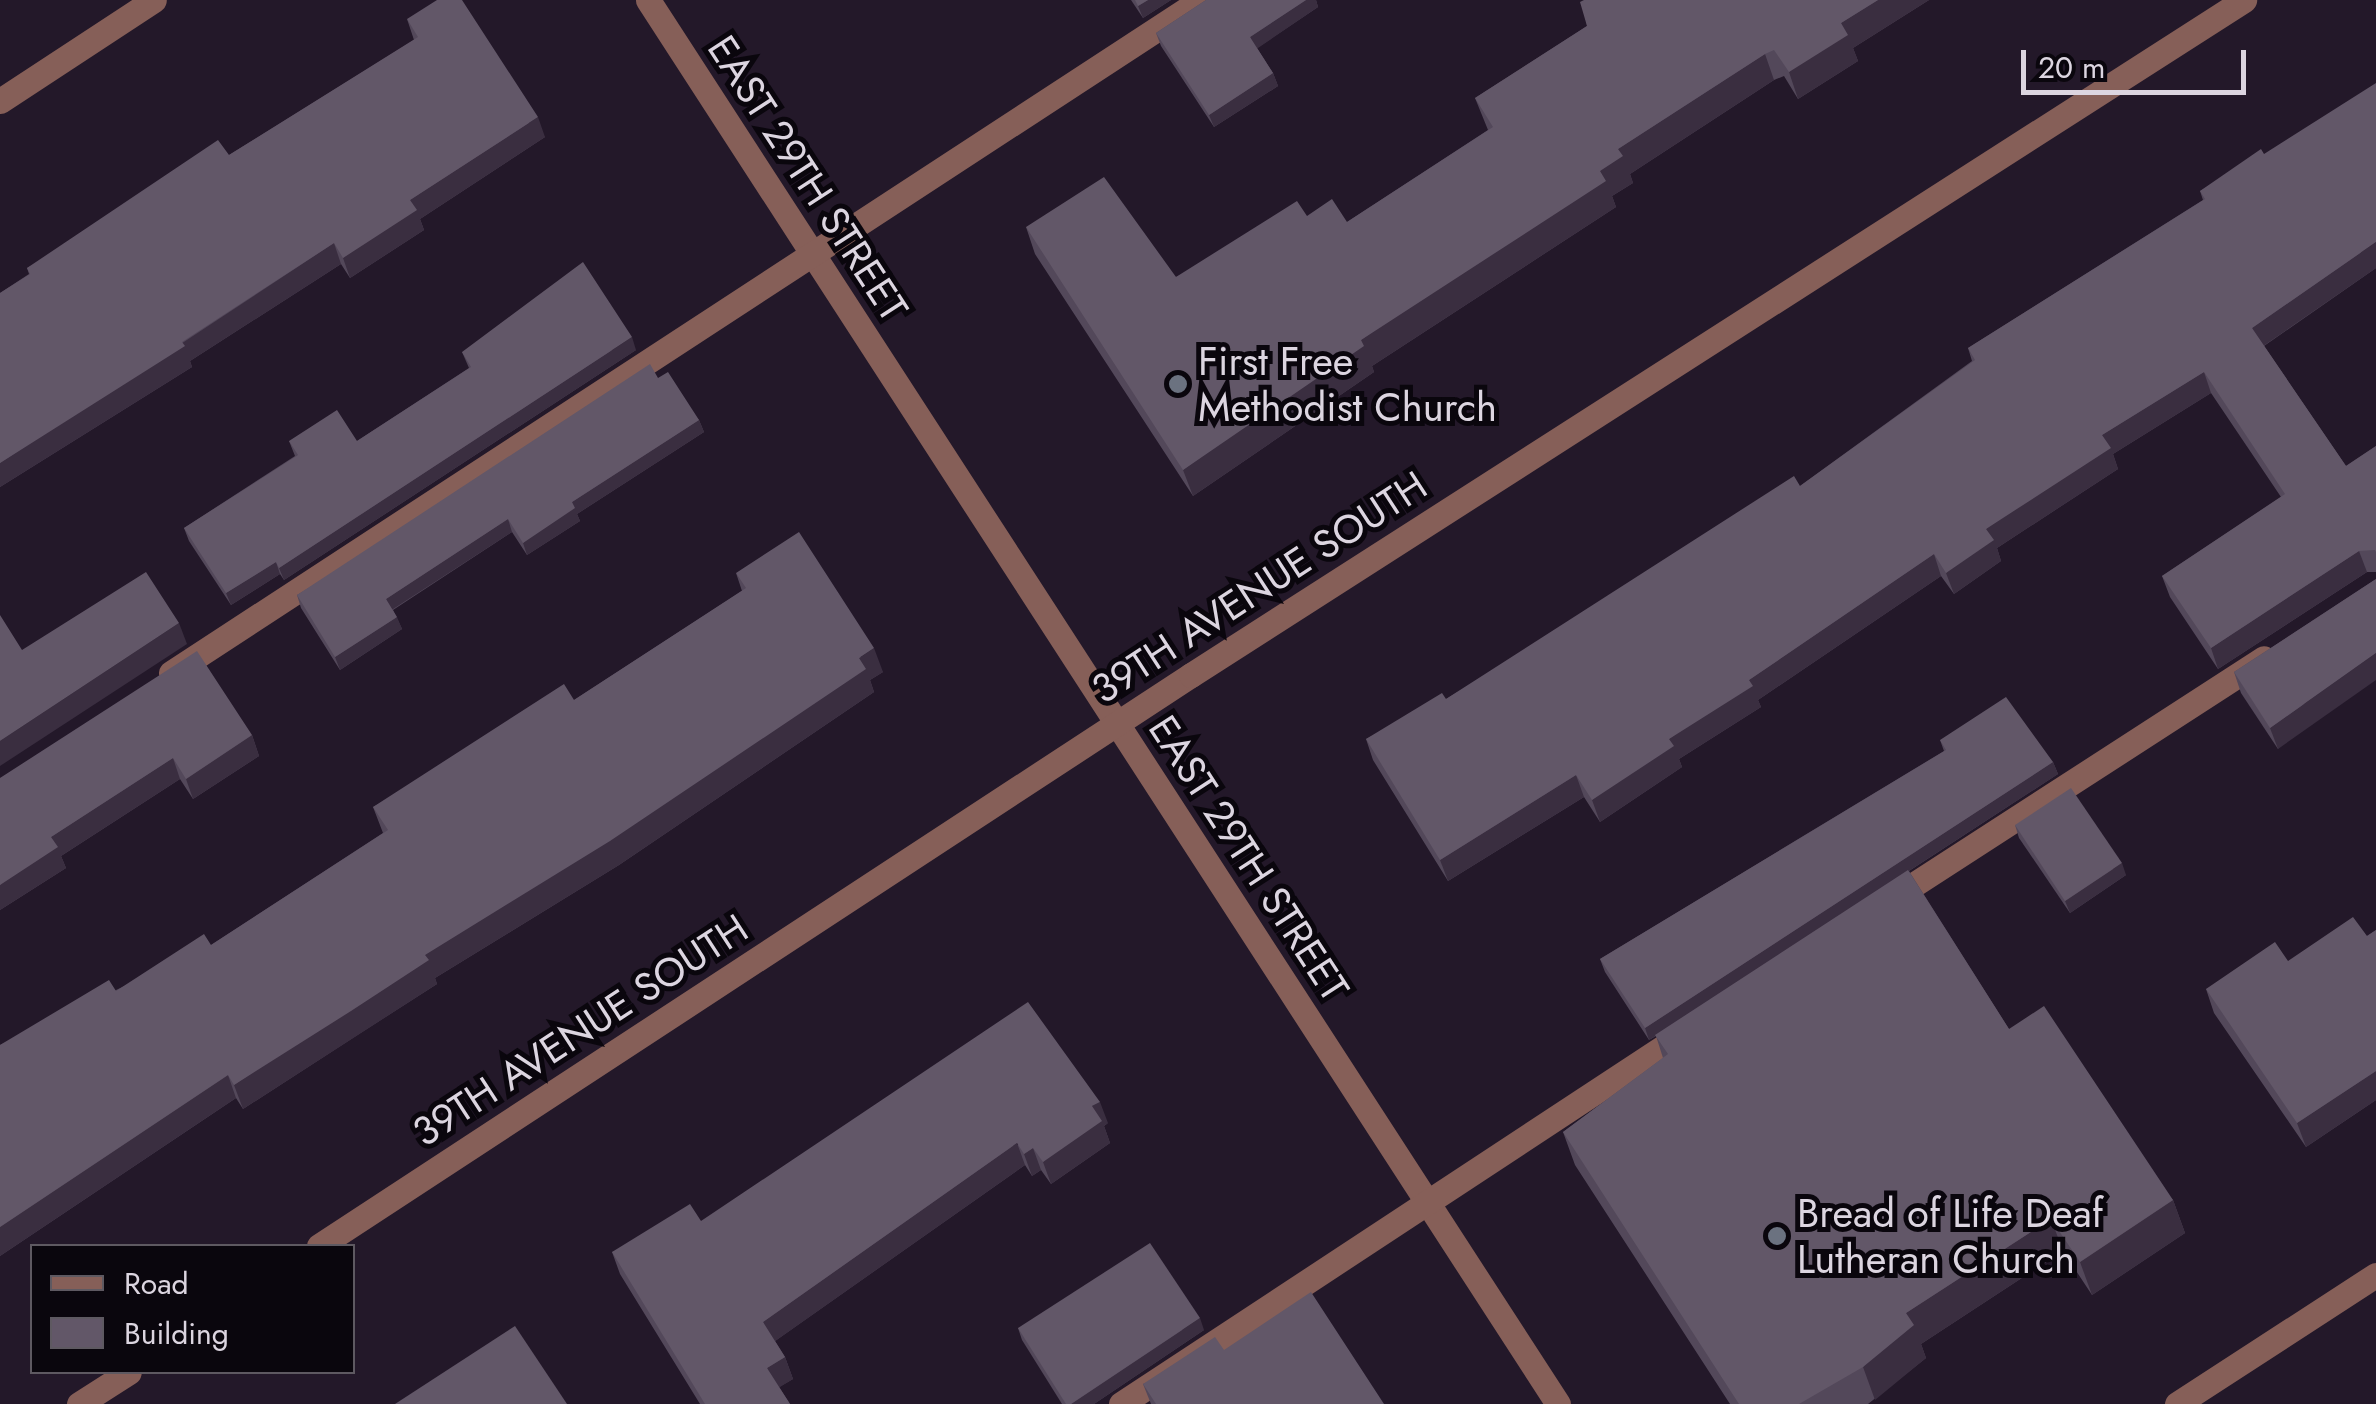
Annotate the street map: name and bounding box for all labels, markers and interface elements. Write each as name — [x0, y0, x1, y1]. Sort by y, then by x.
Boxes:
street label: EAST 29TH STREET — [698, 26, 918, 330]
scale bar — [2026, 30, 2251, 92]
text: 20 m — [2038, 46, 2105, 89]
place label: First Free Methodist Church — [1198, 337, 1497, 431]
marker: First Free Methodist Church — [1167, 373, 1189, 395]
street label: 39TH AVENUE SOUTH — [1083, 461, 1435, 713]
street label: EAST 29TH STREET — [1139, 706, 1359, 1010]
street label: 39TH AVENUE SOUTH — [404, 904, 756, 1156]
place label: Bread of Life Deaf Lutheran Church — [1797, 1189, 2103, 1283]
marker: Bread of Life Deaf Lutheran Church — [1766, 1225, 1788, 1247]
legend — [30, 1244, 355, 1374]
text: Road — [124, 1262, 189, 1305]
text: Building — [124, 1312, 229, 1355]

